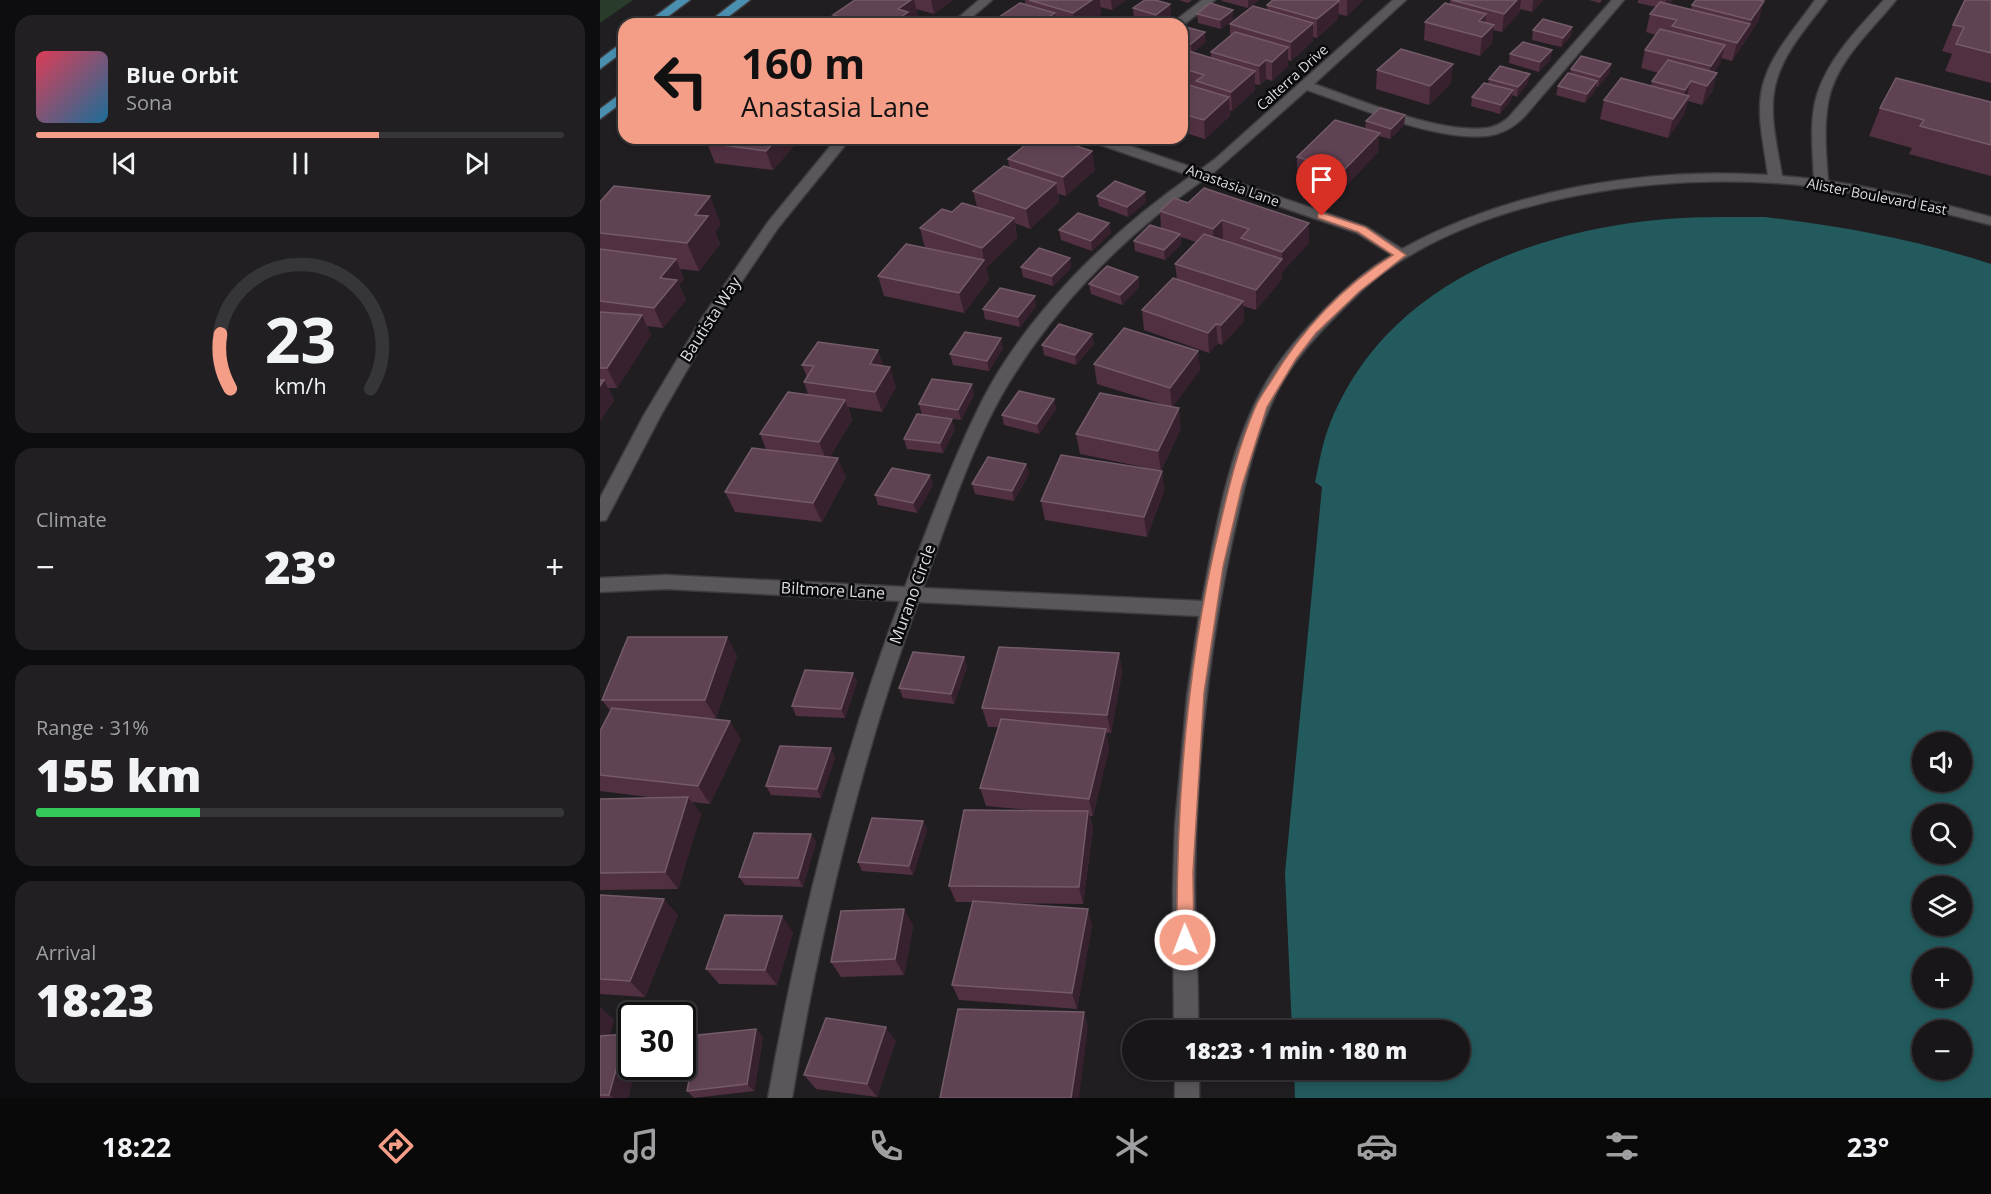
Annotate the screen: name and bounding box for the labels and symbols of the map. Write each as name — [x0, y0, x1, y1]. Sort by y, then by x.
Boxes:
street label: Calterra Drive — [1252, 40, 1332, 114]
pin — [1296, 154, 1347, 216]
street label: Anastasia Lane — [1184, 159, 1282, 211]
street label: Alister Boulevard East — [1805, 173, 1949, 219]
street label: Bautista Way — [674, 272, 746, 366]
street label: Murano Circle — [884, 541, 940, 647]
street label: Biltmore Lane — [780, 576, 886, 604]
position arrow — [1153, 908, 1217, 972]
speed limit sign: 30 — [618, 1002, 696, 1080]

